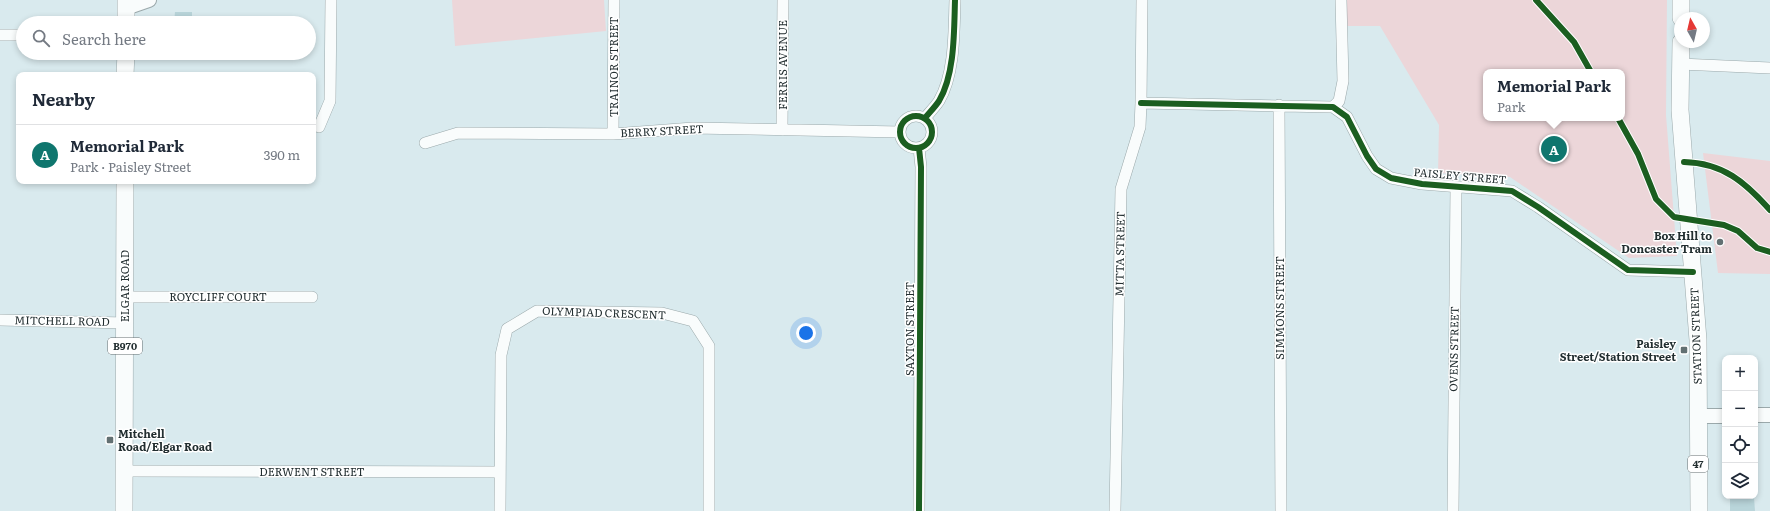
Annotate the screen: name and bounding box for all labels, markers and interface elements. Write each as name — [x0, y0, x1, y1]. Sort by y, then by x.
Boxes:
north arrow — [1674, 12, 1710, 48]
search box — [16, 16, 316, 60]
street label: TRAINOR STREET — [605, 17, 621, 117]
street label: FERRIS AVENUE — [774, 20, 790, 110]
icon: search — [30, 27, 52, 49]
text: Search here — [62, 27, 146, 50]
popup — [1483, 69, 1625, 121]
text: Memorial Park — [1497, 74, 1611, 97]
text: Nearby — [32, 86, 95, 111]
text: Park — [1497, 97, 1526, 116]
street label: BERRY STREET — [620, 120, 704, 140]
text: Memorial Park — [70, 134, 184, 157]
pin: A — [1541, 134, 1567, 164]
text: A — [40, 145, 50, 164]
text: 390 m — [263, 145, 300, 164]
text: Park · Paisley Street — [70, 157, 191, 176]
street label: PAISLEY STREET — [1413, 163, 1507, 187]
street label: MITTA STREET — [1110, 211, 1128, 297]
place label: Box Hill to Doncaster Tram — [1621, 227, 1712, 256]
marker: Box Hill to Doncaster Tram — [1715, 237, 1725, 247]
street label: ELGAR ROAD — [116, 250, 132, 322]
street label: SIMMONS STREET — [1271, 256, 1287, 360]
street label: SAXTON STREET — [901, 282, 917, 376]
street label: STATION STREET — [1685, 287, 1705, 385]
street label: ROYCLIFF COURT — [169, 288, 267, 304]
street label: OLYMPIAD CRESCENT — [542, 302, 666, 322]
street label: OVENS STREET — [1444, 306, 1462, 392]
street label: MITCHELL ROAD — [14, 311, 110, 329]
your location — [796, 323, 816, 343]
place label: Paisley Street/Station Street — [1560, 335, 1676, 364]
road number: B970 — [108, 338, 142, 354]
marker: Paisley Street/Station Street — [1679, 345, 1689, 355]
map controls — [1722, 355, 1758, 499]
button: + — [1722, 355, 1758, 391]
button: − — [1722, 391, 1758, 427]
place label: Mitchell Road/Elgar Road — [118, 425, 212, 454]
button: locate — [1722, 427, 1758, 463]
marker: Mitchell Road/Elgar Road — [105, 435, 115, 445]
road number: 47 — [1688, 456, 1708, 472]
street label: DERWENT STREET — [259, 463, 365, 479]
button: layers — [1722, 463, 1758, 499]

